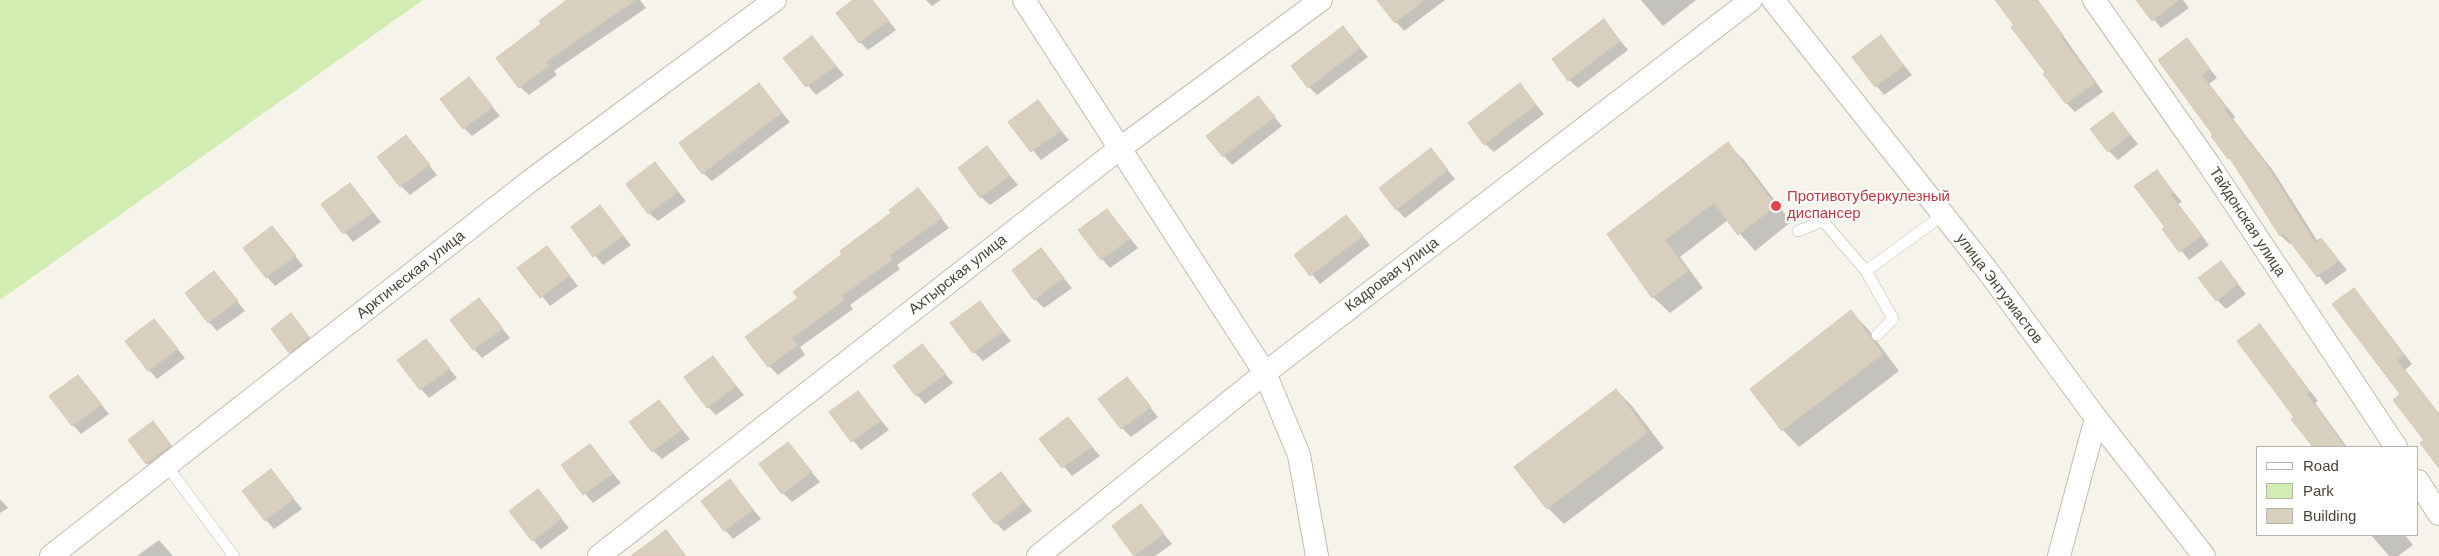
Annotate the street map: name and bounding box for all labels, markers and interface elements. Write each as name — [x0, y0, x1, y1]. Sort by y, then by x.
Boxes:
street label: Тайдонская улица — [2205, 164, 2289, 280]
place label: Противотуберкулезный диспансер — [1787, 188, 1950, 223]
marker: Противотуберкулезный диспансер — [1769, 199, 1783, 213]
street label: Арктическая улица — [353, 227, 469, 323]
street label: улица Энтузиастов — [1952, 230, 2046, 348]
street label: Ахтырская улица — [905, 231, 1011, 319]
street label: Кадровая улица — [1342, 234, 1442, 316]
legend — [2256, 446, 2419, 536]
text: Road — [2303, 457, 2339, 474]
text: Park — [2303, 482, 2334, 499]
text: Building — [2303, 507, 2356, 524]

